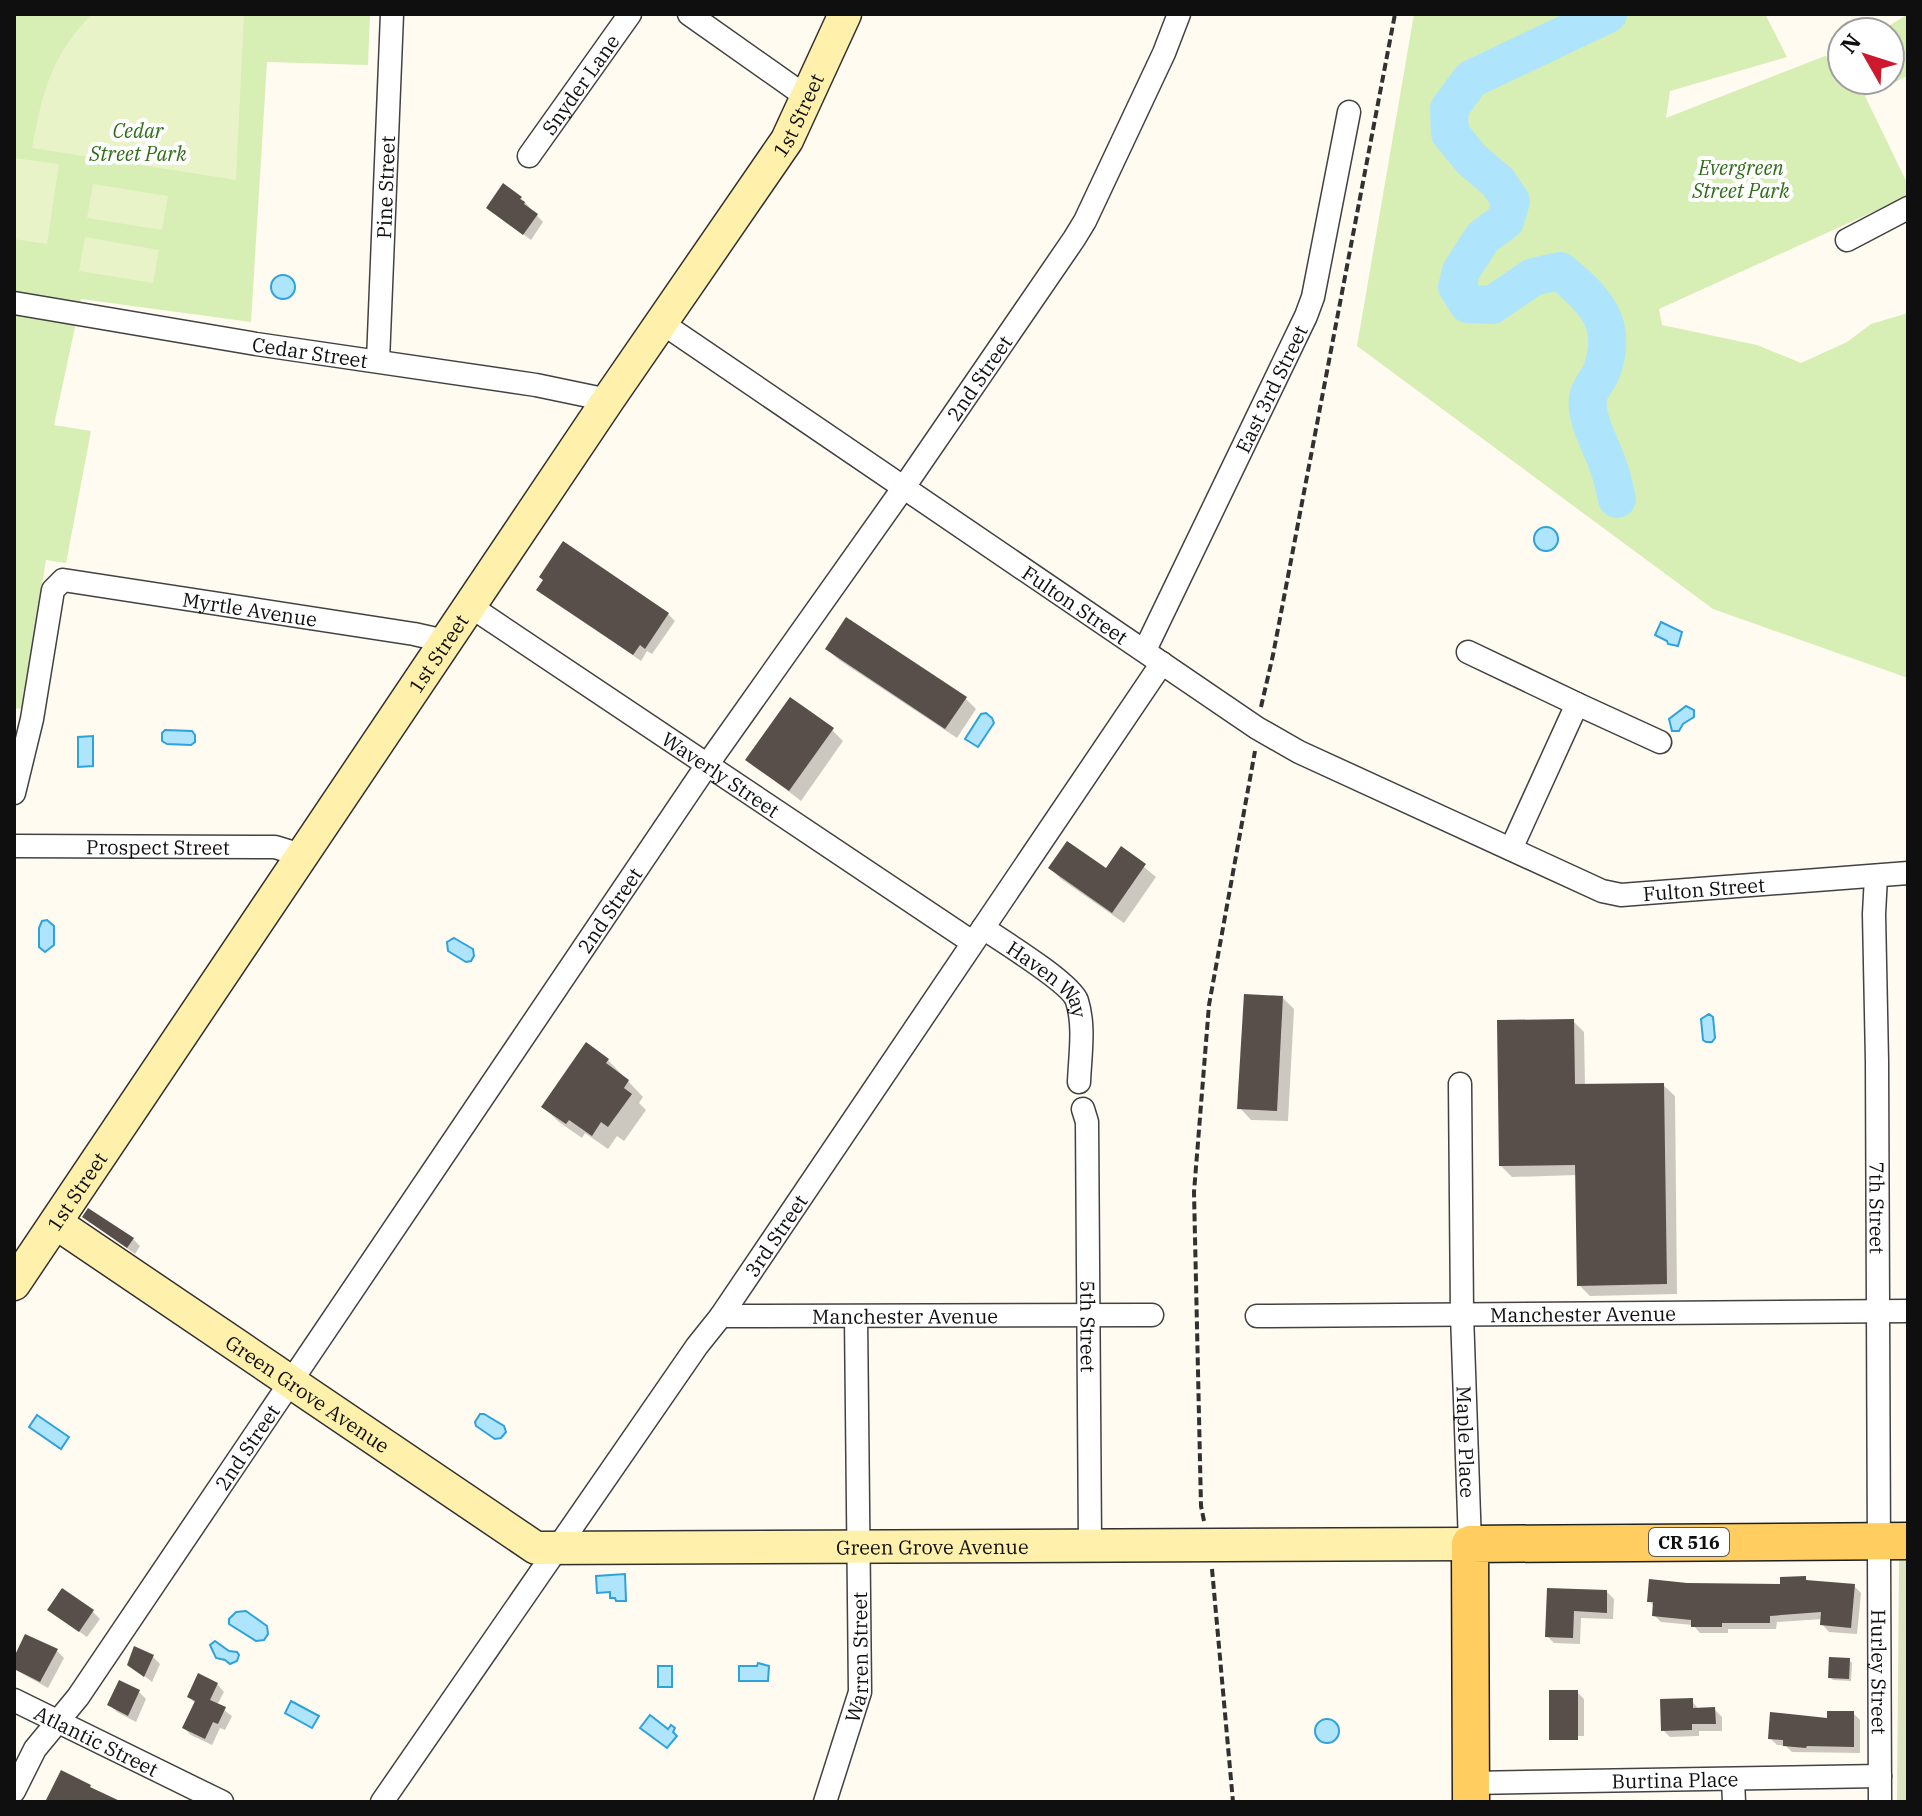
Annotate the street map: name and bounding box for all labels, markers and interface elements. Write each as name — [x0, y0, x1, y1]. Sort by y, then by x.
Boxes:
north arrow — [1826, 16, 1906, 96]
text: N — [1833, 27, 1867, 59]
street label: Snyder Lane — [535, 29, 625, 140]
street label: 1st Street — [766, 69, 829, 162]
park label: Cedar Street Park — [88, 117, 187, 167]
street label: Pine Street — [369, 135, 401, 239]
park label: Evergreen Street Park — [1691, 154, 1790, 204]
street label: East 3rd Street — [1229, 320, 1313, 457]
street label: Cedar Street — [250, 330, 370, 374]
street label: 2nd Street — [940, 330, 1018, 426]
street label: Fulton Street — [1017, 559, 1134, 650]
street label: Myrtle Avenue — [181, 585, 319, 632]
street label: 1st Street — [402, 608, 474, 698]
street label: Waverly Street — [657, 725, 785, 823]
street label: Prospect Street — [86, 833, 230, 860]
street label: 2nd Street — [571, 862, 648, 958]
street label: Fulton Street — [1642, 871, 1766, 907]
street label: Haven Way — [1002, 934, 1094, 1020]
street label: 1st Street — [40, 1146, 113, 1236]
street label: 7th Street — [1864, 1162, 1891, 1254]
street label: 3rd Street — [738, 1189, 813, 1282]
street label: 5th Street — [1075, 1280, 1102, 1373]
street label: Manchester Avenue — [1490, 1299, 1676, 1328]
street label: Manchester Avenue — [812, 1302, 998, 1329]
street label: Green Grove Avenue — [220, 1328, 395, 1459]
street label: Maple Place — [1451, 1385, 1482, 1498]
street label: 2nd Street — [208, 1399, 285, 1495]
road number: CR 516 — [1649, 1528, 1729, 1556]
street label: Green Grove Avenue — [836, 1532, 1029, 1560]
street label: Warren Street — [838, 1592, 874, 1726]
street label: Hurley Street — [1866, 1609, 1893, 1735]
street label: Atlantic Street — [30, 1699, 163, 1782]
street label: Burtina Place — [1611, 1765, 1739, 1794]

